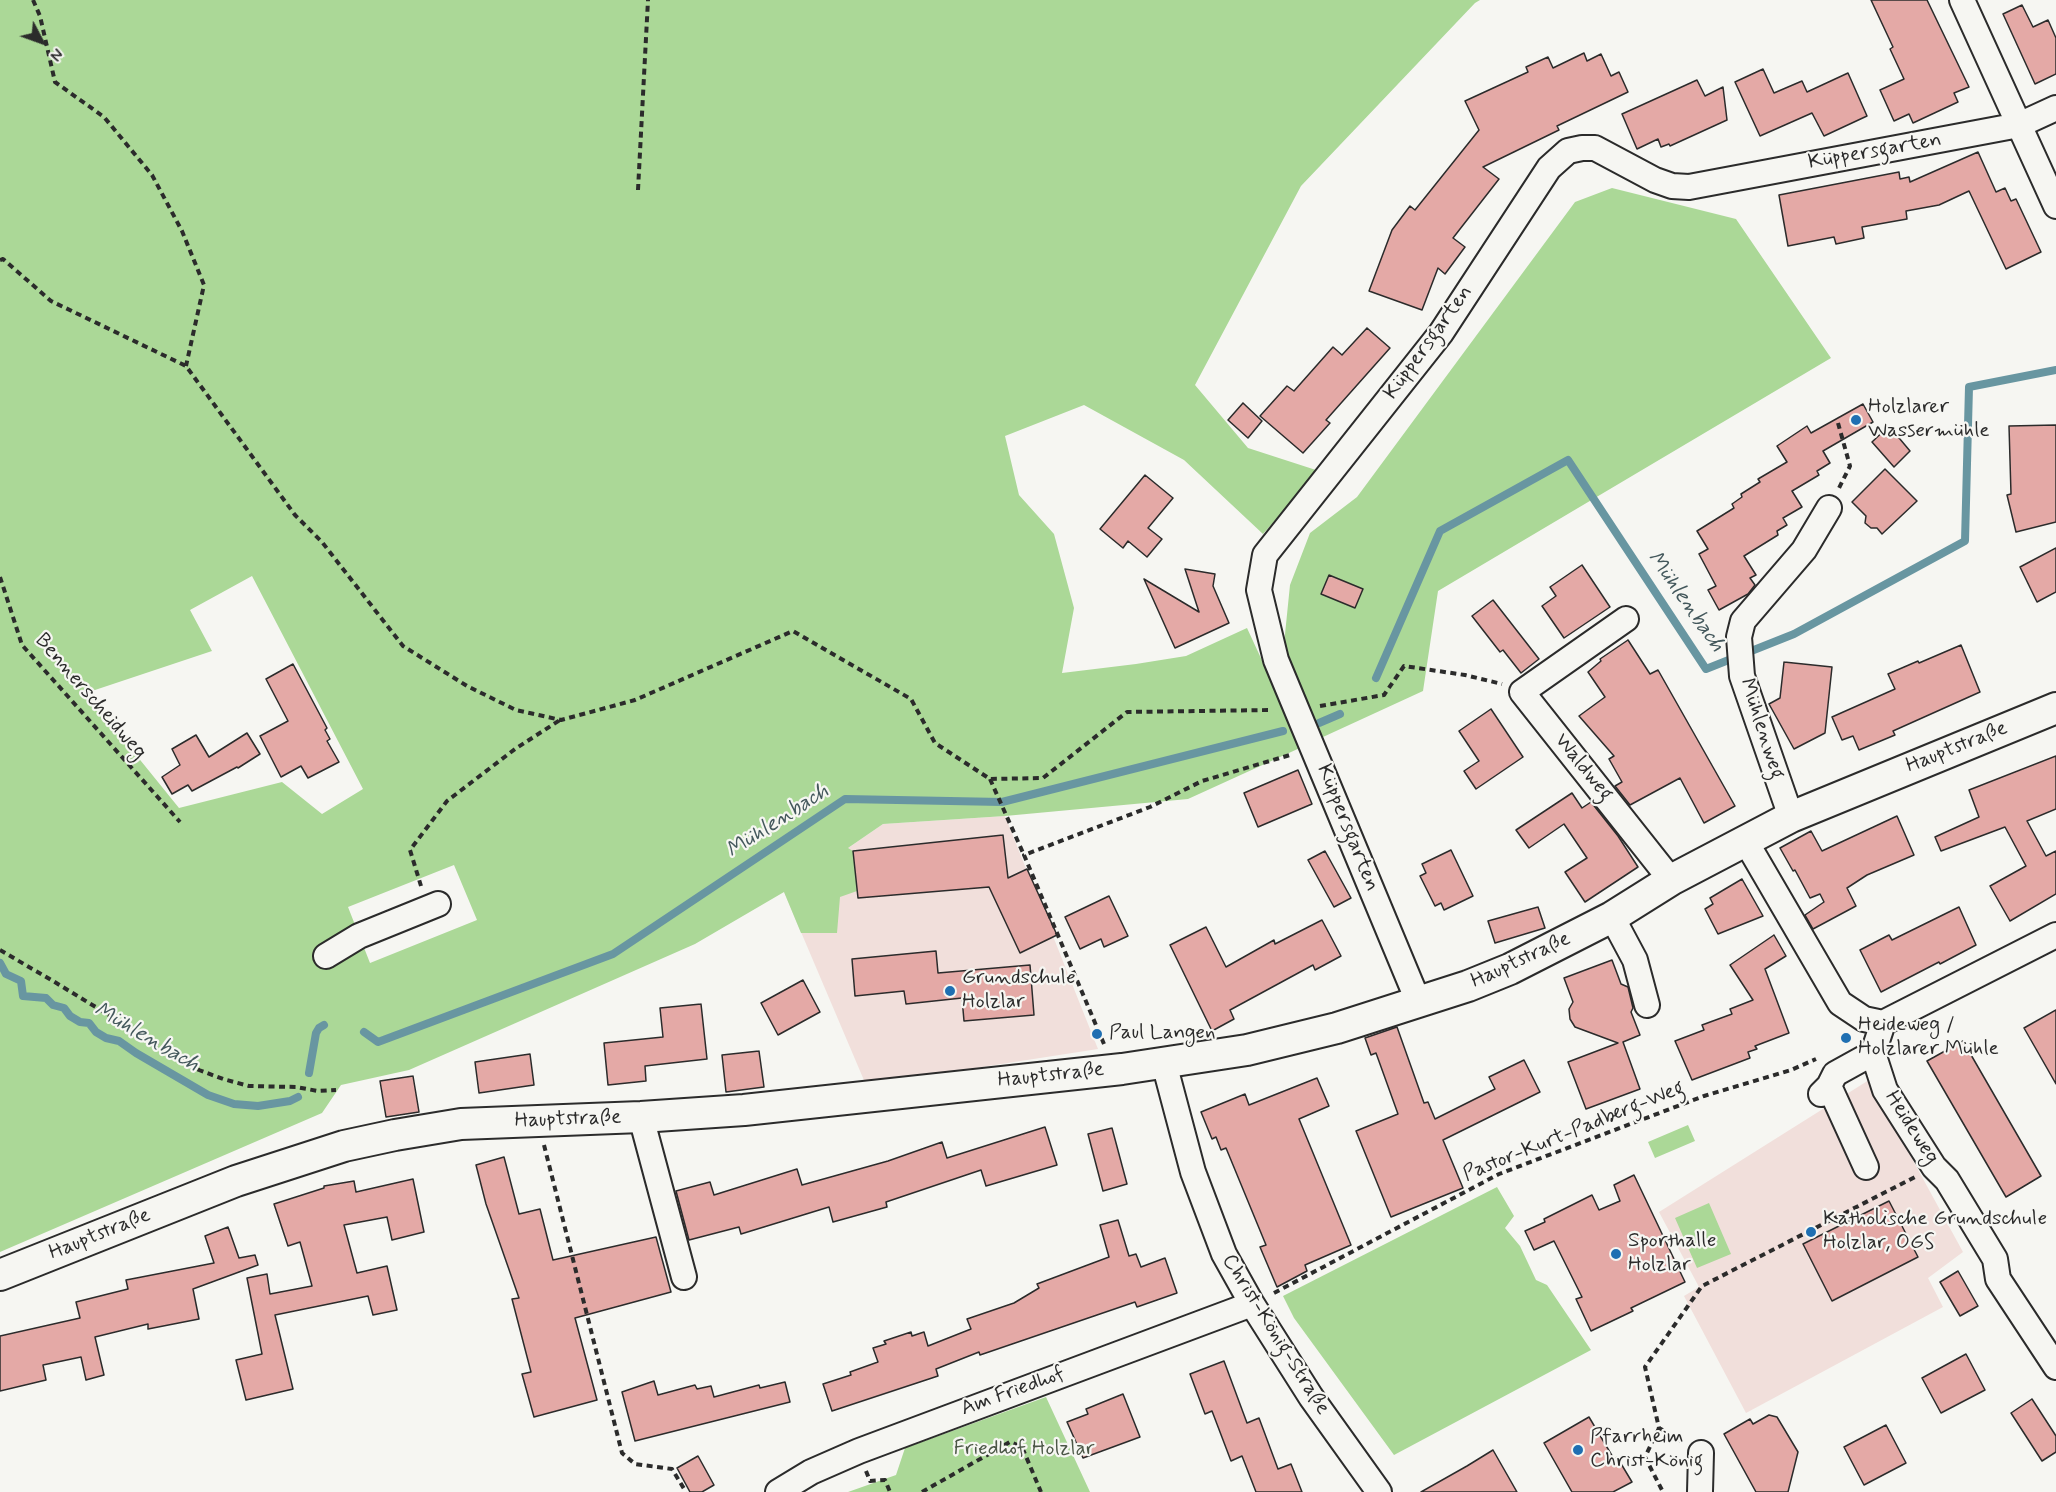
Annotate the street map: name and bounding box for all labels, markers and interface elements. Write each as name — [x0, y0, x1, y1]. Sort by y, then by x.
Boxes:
north arrow — [12, 12, 72, 72]
text: N — [45, 43, 67, 65]
street label: Küppersgarten — [1806, 128, 1944, 176]
street label: Küppersgarten — [1379, 281, 1479, 405]
place label: Holzlarer Wassermühle — [1868, 395, 1990, 445]
marker: Holzlarer Wassermühle — [1849, 413, 1863, 427]
water label: Mühlenbach — [1641, 546, 1729, 658]
street label: Bennerscheidweg — [28, 629, 152, 765]
street label: Mühlenweg — [1733, 675, 1789, 783]
street label: Hauptstraße — [1903, 716, 2011, 780]
street label: Waldweg — [1548, 729, 1618, 807]
street label: Küppersgarten — [1310, 761, 1384, 895]
water label: Mühlenbach — [722, 779, 834, 865]
street label: Hauptstraße — [1467, 927, 1575, 995]
place label: Grundschule Holzlar — [962, 966, 1076, 1016]
marker: Grundschule Holzlar — [943, 984, 957, 998]
water label: Mühlenbach — [89, 997, 203, 1079]
place label: Heideweg / Holzlarer Mühle — [1858, 1013, 1999, 1063]
place label: Paul Langen — [1109, 1021, 1216, 1047]
marker: Paul Langen — [1090, 1027, 1104, 1041]
marker: Heideweg / Holzlarer Mühle — [1839, 1031, 1853, 1045]
street label: Hauptstraße — [997, 1058, 1105, 1094]
street label: Pastor-Kurt-Padberg-Weg — [1460, 1076, 1688, 1188]
street label: Heideweg — [1878, 1087, 1944, 1169]
street label: Hauptstraße — [514, 1106, 622, 1134]
street label: Hauptstraße — [46, 1203, 154, 1267]
place label: Katholische Grundschule Holzlar, OGS — [1823, 1207, 2047, 1257]
marker: Katholische Grundschule Holzlar, OGS — [1804, 1225, 1818, 1239]
place label: Sporthalle Holzlar — [1628, 1229, 1717, 1279]
marker: Sporthalle Holzlar — [1609, 1247, 1623, 1261]
street label: Christ-König-Straße — [1215, 1250, 1335, 1420]
street label: Am Friedhof — [958, 1362, 1068, 1422]
place label: Pfarrheim Christ-König — [1590, 1425, 1703, 1475]
park label: Friedhof Holzlar — [954, 1437, 1094, 1463]
marker: Pfarrheim Christ-König — [1571, 1443, 1585, 1457]

